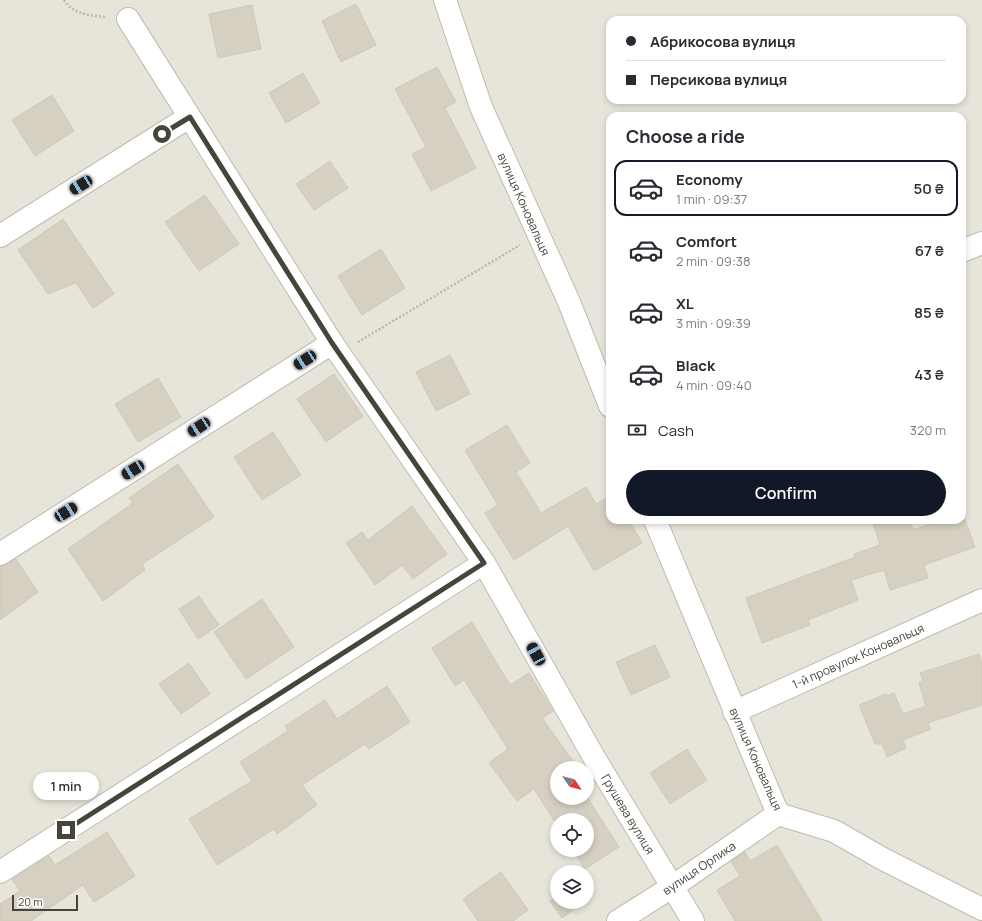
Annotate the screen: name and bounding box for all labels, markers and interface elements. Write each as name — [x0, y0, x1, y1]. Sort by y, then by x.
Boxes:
text: Абрикосова вулиця — [650, 31, 796, 52]
text: Персикова вулиця — [650, 69, 787, 90]
text: Choose a ride — [626, 124, 745, 148]
route start — [153, 125, 171, 143]
street label: вулиця Коновальця — [494, 150, 554, 258]
text: Economy — [676, 169, 743, 190]
icon: car — [628, 170, 664, 206]
car — [68, 174, 94, 196]
text: 50 ₴ — [913, 178, 944, 199]
text: 1 min · 09:37 — [676, 190, 747, 208]
text: Comfort — [676, 231, 737, 252]
icon: car — [628, 232, 664, 268]
text: 67 ₴ — [915, 240, 944, 261]
text: 2 min · 09:38 — [676, 252, 751, 270]
text: XL — [676, 293, 694, 314]
icon: car — [628, 294, 664, 330]
text: 85 ₴ — [914, 302, 944, 323]
text: 3 min · 09:39 — [676, 314, 751, 332]
car — [292, 348, 318, 372]
text: Black — [676, 355, 715, 376]
icon: car — [628, 356, 664, 392]
text: 43 ₴ — [914, 364, 944, 385]
text: 4 min · 09:40 — [676, 376, 752, 394]
car — [186, 415, 212, 439]
icon: cash — [626, 419, 648, 441]
text: Cash — [658, 420, 694, 441]
text: 320 m — [910, 421, 946, 439]
car — [120, 459, 146, 481]
button: Confirm — [626, 470, 946, 516]
car — [53, 501, 79, 523]
street label: 1-й провулок Коновальця — [789, 619, 927, 693]
car — [525, 641, 547, 667]
street label: вулиця Коновальця — [726, 705, 786, 813]
north arrow — [550, 761, 594, 805]
map controls — [550, 761, 594, 909]
street label: Грушева вулиця — [597, 771, 659, 857]
callout: 1 min — [33, 772, 99, 800]
text: 1 min — [51, 777, 82, 795]
button: locate — [550, 813, 594, 857]
route end — [57, 821, 75, 839]
street label: вулиця Орлика — [659, 837, 739, 899]
button: layers — [550, 865, 594, 909]
scale bar — [12, 893, 78, 912]
text: 20 m — [18, 894, 43, 909]

